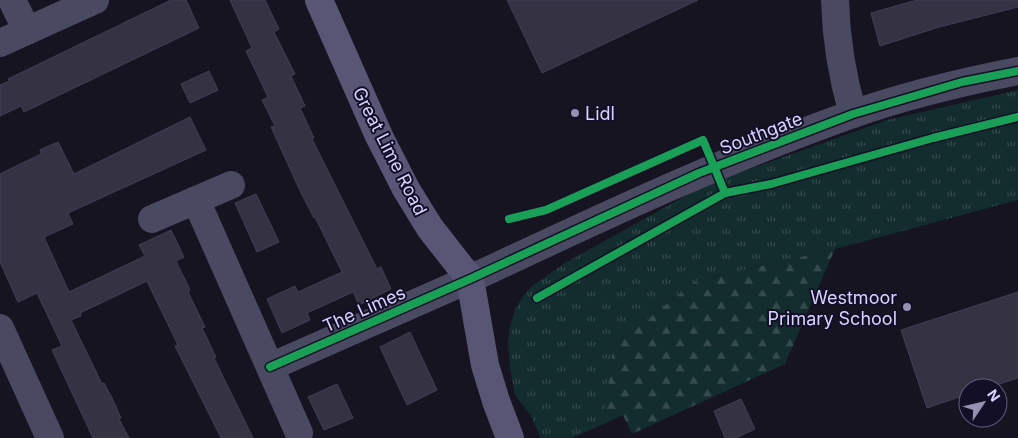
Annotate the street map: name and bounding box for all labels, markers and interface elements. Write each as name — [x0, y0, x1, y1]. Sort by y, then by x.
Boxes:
street label: Great Lime Road — [349, 83, 431, 219]
place label: Lidl — [585, 103, 615, 124]
marker: Lidl — [569, 107, 581, 119]
street label: Southgate — [717, 108, 805, 158]
street label: The Limes — [319, 281, 409, 337]
place label: Westmoor Primary School — [768, 287, 897, 329]
marker: Westmoor Primary School — [901, 301, 913, 313]
north arrow — [958, 378, 1008, 428]
text: N — [984, 386, 1004, 405]

